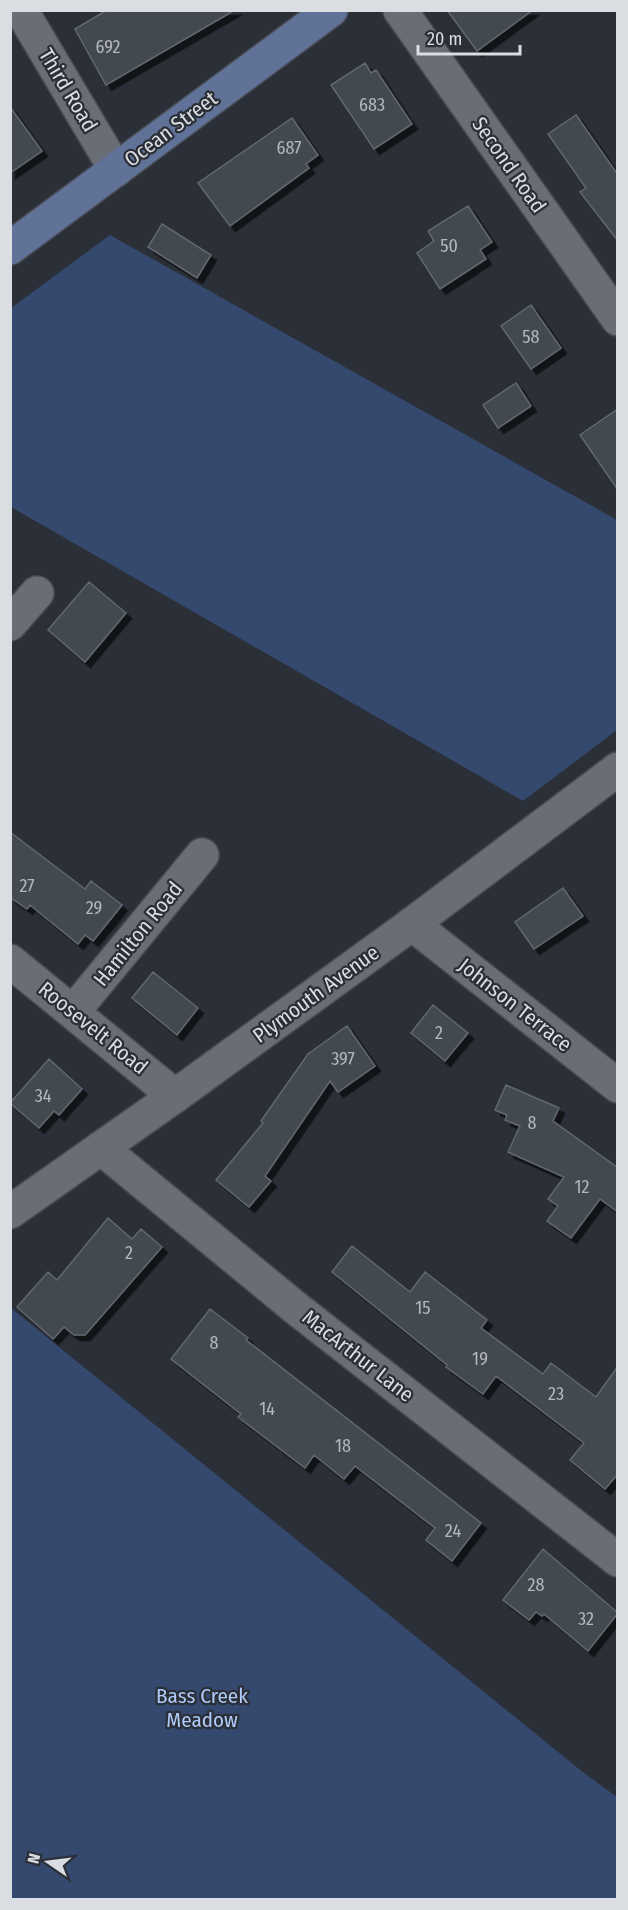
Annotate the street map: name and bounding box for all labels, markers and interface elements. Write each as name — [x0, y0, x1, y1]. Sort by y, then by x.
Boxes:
scale bar — [418, 18, 520, 56]
text: 20 m — [427, 28, 462, 50]
house number: 692 — [95, 36, 121, 58]
street label: Third Road — [33, 44, 103, 136]
street label: Ocean Street — [119, 85, 223, 172]
house number: 683 — [359, 94, 385, 116]
street label: Second Road — [466, 112, 552, 218]
house number: 687 — [277, 137, 301, 159]
house number: 50 — [440, 235, 458, 257]
house number: 58 — [522, 326, 540, 348]
house number: 27 — [19, 875, 35, 897]
street label: Hamilton Road — [88, 876, 188, 992]
house number: 29 — [86, 897, 102, 919]
street label: Plymouth Avenue — [248, 940, 384, 1048]
street label: Johnson Terrace — [453, 953, 577, 1057]
street label: Roosevelt Road — [33, 976, 153, 1080]
house number: 2 — [435, 1022, 443, 1044]
house number: 397 — [331, 1048, 355, 1070]
house number: 34 — [35, 1085, 52, 1107]
house number: 8 — [528, 1112, 537, 1134]
house number: 12 — [575, 1176, 590, 1198]
house number: 2 — [125, 1242, 133, 1264]
house number: 15 — [415, 1297, 431, 1319]
street label: MacArthur Lane — [297, 1304, 419, 1408]
house number: 8 — [210, 1332, 219, 1354]
house number: 19 — [472, 1348, 488, 1370]
house number: 23 — [548, 1383, 564, 1405]
house number: 14 — [259, 1398, 275, 1420]
house number: 18 — [335, 1435, 351, 1457]
house number: 24 — [445, 1520, 461, 1542]
house number: 28 — [528, 1574, 544, 1596]
house number: 32 — [578, 1608, 594, 1630]
park label: Bass Creek Meadow — [156, 1683, 248, 1733]
north arrow — [18, 1832, 78, 1892]
text: N — [24, 1852, 44, 1865]

